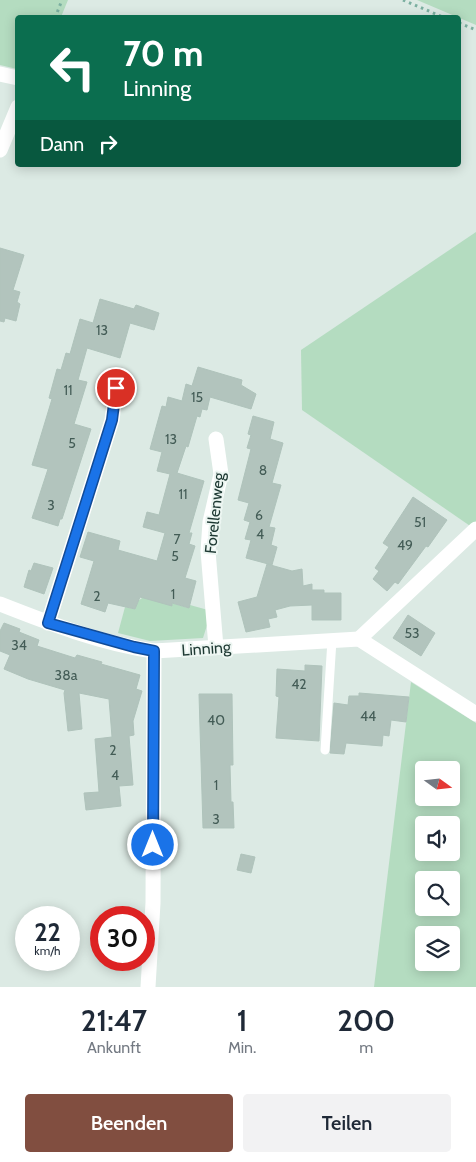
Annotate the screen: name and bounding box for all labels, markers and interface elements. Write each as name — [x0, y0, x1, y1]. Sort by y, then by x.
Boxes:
text: 70 m — [123, 32, 204, 75]
icon: left — [40, 35, 105, 100]
text: Linning — [123, 75, 191, 102]
icon: right — [94, 130, 122, 158]
text: Dann — [40, 133, 84, 156]
house number: 13 — [96, 321, 108, 339]
pin — [95, 367, 137, 409]
icon: arrive — [102, 374, 130, 402]
house number: 11 — [63, 381, 73, 399]
house number: 15 — [191, 388, 203, 406]
house number: 13 — [165, 430, 177, 448]
house number: 5 — [68, 434, 76, 452]
house number: 8 — [259, 461, 267, 479]
street label: Forellenweg — [201, 470, 228, 555]
house number: 11 — [178, 485, 188, 503]
house number: 3 — [47, 496, 55, 514]
house number: 6 — [255, 506, 263, 524]
house number: 51 — [414, 513, 426, 531]
house number: 4 — [256, 525, 264, 543]
house number: 7 — [173, 530, 181, 548]
house number: 49 — [397, 536, 413, 554]
house number: 5 — [171, 547, 179, 565]
house number: 1 — [171, 585, 175, 603]
house number: 2 — [93, 587, 101, 605]
house number: 53 — [404, 624, 420, 642]
house number: 34 — [11, 636, 27, 654]
street label: Linning — [181, 637, 232, 660]
house number: 38a — [55, 666, 78, 684]
house number: 42 — [291, 675, 307, 693]
house number: 44 — [360, 707, 376, 725]
house number: 40 — [207, 711, 225, 729]
house number: 2 — [109, 741, 117, 759]
north arrow — [415, 761, 460, 806]
map controls — [415, 761, 460, 971]
house number: 4 — [111, 766, 119, 784]
house number: 1 — [214, 776, 218, 794]
house number: 3 — [212, 810, 220, 828]
button: sound — [415, 816, 460, 861]
position arrow — [126, 818, 178, 870]
button: search — [415, 871, 460, 916]
speed limit sign: 30 — [90, 906, 155, 971]
text: 22 — [34, 917, 61, 947]
button: layers — [415, 926, 460, 971]
text: km/h — [34, 943, 61, 958]
text: 21:47 — [81, 1002, 147, 1039]
text: 1 — [237, 1002, 247, 1039]
text: 200 — [337, 1002, 395, 1039]
text: Ankunft — [87, 1038, 141, 1057]
text: Min. — [228, 1038, 256, 1057]
text: m — [359, 1038, 373, 1057]
button: Beenden — [25, 1094, 233, 1152]
button: Teilen — [243, 1094, 451, 1152]

